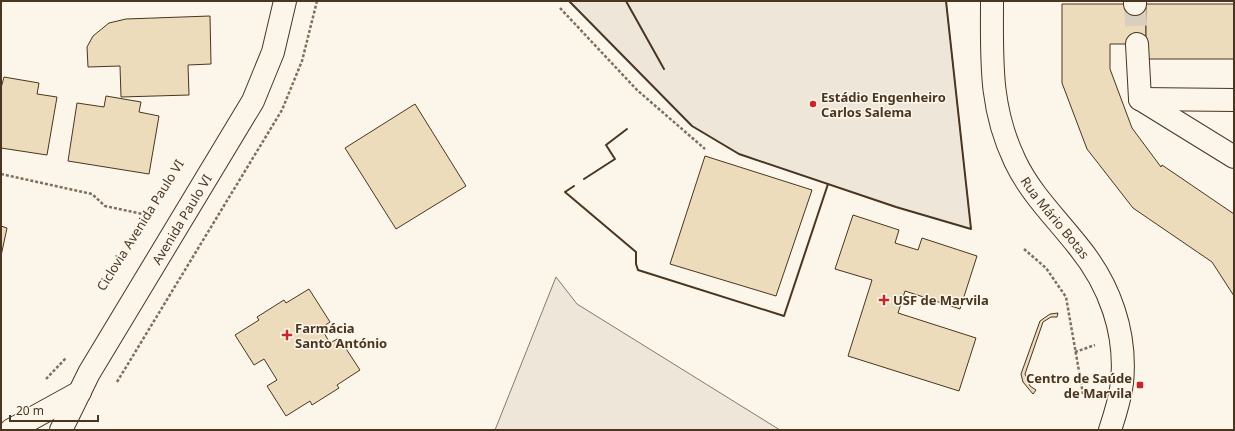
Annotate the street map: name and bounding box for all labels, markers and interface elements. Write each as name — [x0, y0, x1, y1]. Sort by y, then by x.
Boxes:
place label: Estádio Engenheiro Carlos Salema — [821, 88, 946, 121]
marker: Estádio Engenheiro Carlos Salema — [808, 99, 818, 109]
street label: Ciclovia Avenida Paulo VI — [92, 156, 188, 294]
street label: Avenida Paulo VI — [148, 171, 216, 268]
street label: Rua Mário Botas — [1017, 173, 1094, 262]
place label: USF de Marvila — [893, 291, 989, 309]
marker: USF de Marvila — [878, 294, 890, 306]
place label: Farmácia Santo António — [295, 319, 387, 352]
marker: Farmácia Santo António — [282, 330, 292, 340]
place label: Centro de Saúde de Marvila — [1026, 369, 1132, 402]
marker: Centro de Saúde de Marvila — [1135, 380, 1145, 390]
scale bar — [10, 397, 98, 423]
text: 20 m — [16, 402, 44, 419]

